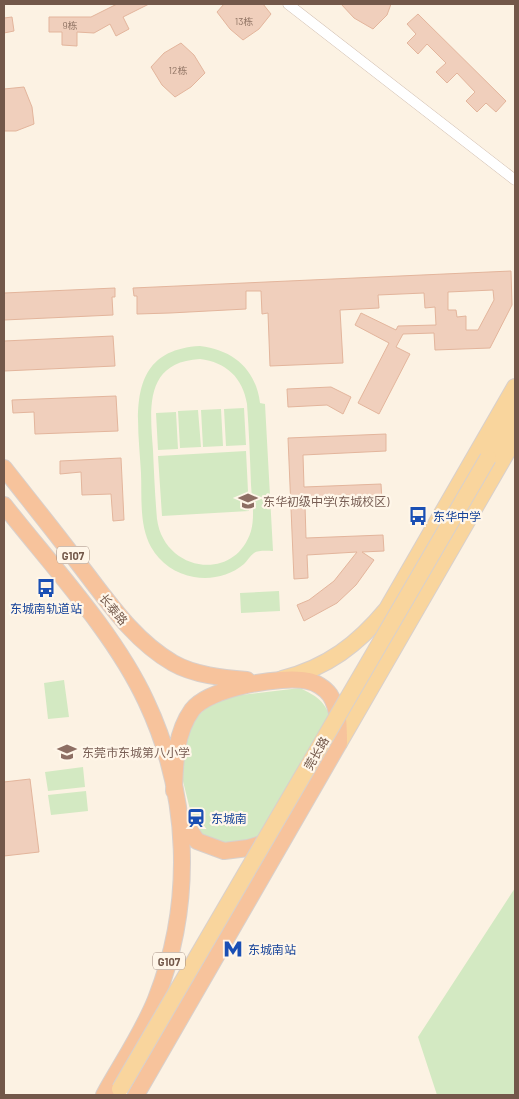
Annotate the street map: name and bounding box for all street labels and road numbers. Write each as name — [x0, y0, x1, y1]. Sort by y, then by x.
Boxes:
road number: G107 — [57, 546, 89, 564]
street label: 长泰路 — [97, 591, 131, 627]
street label: 莞长路 — [301, 734, 331, 772]
road number: G107 — [153, 952, 185, 969]

